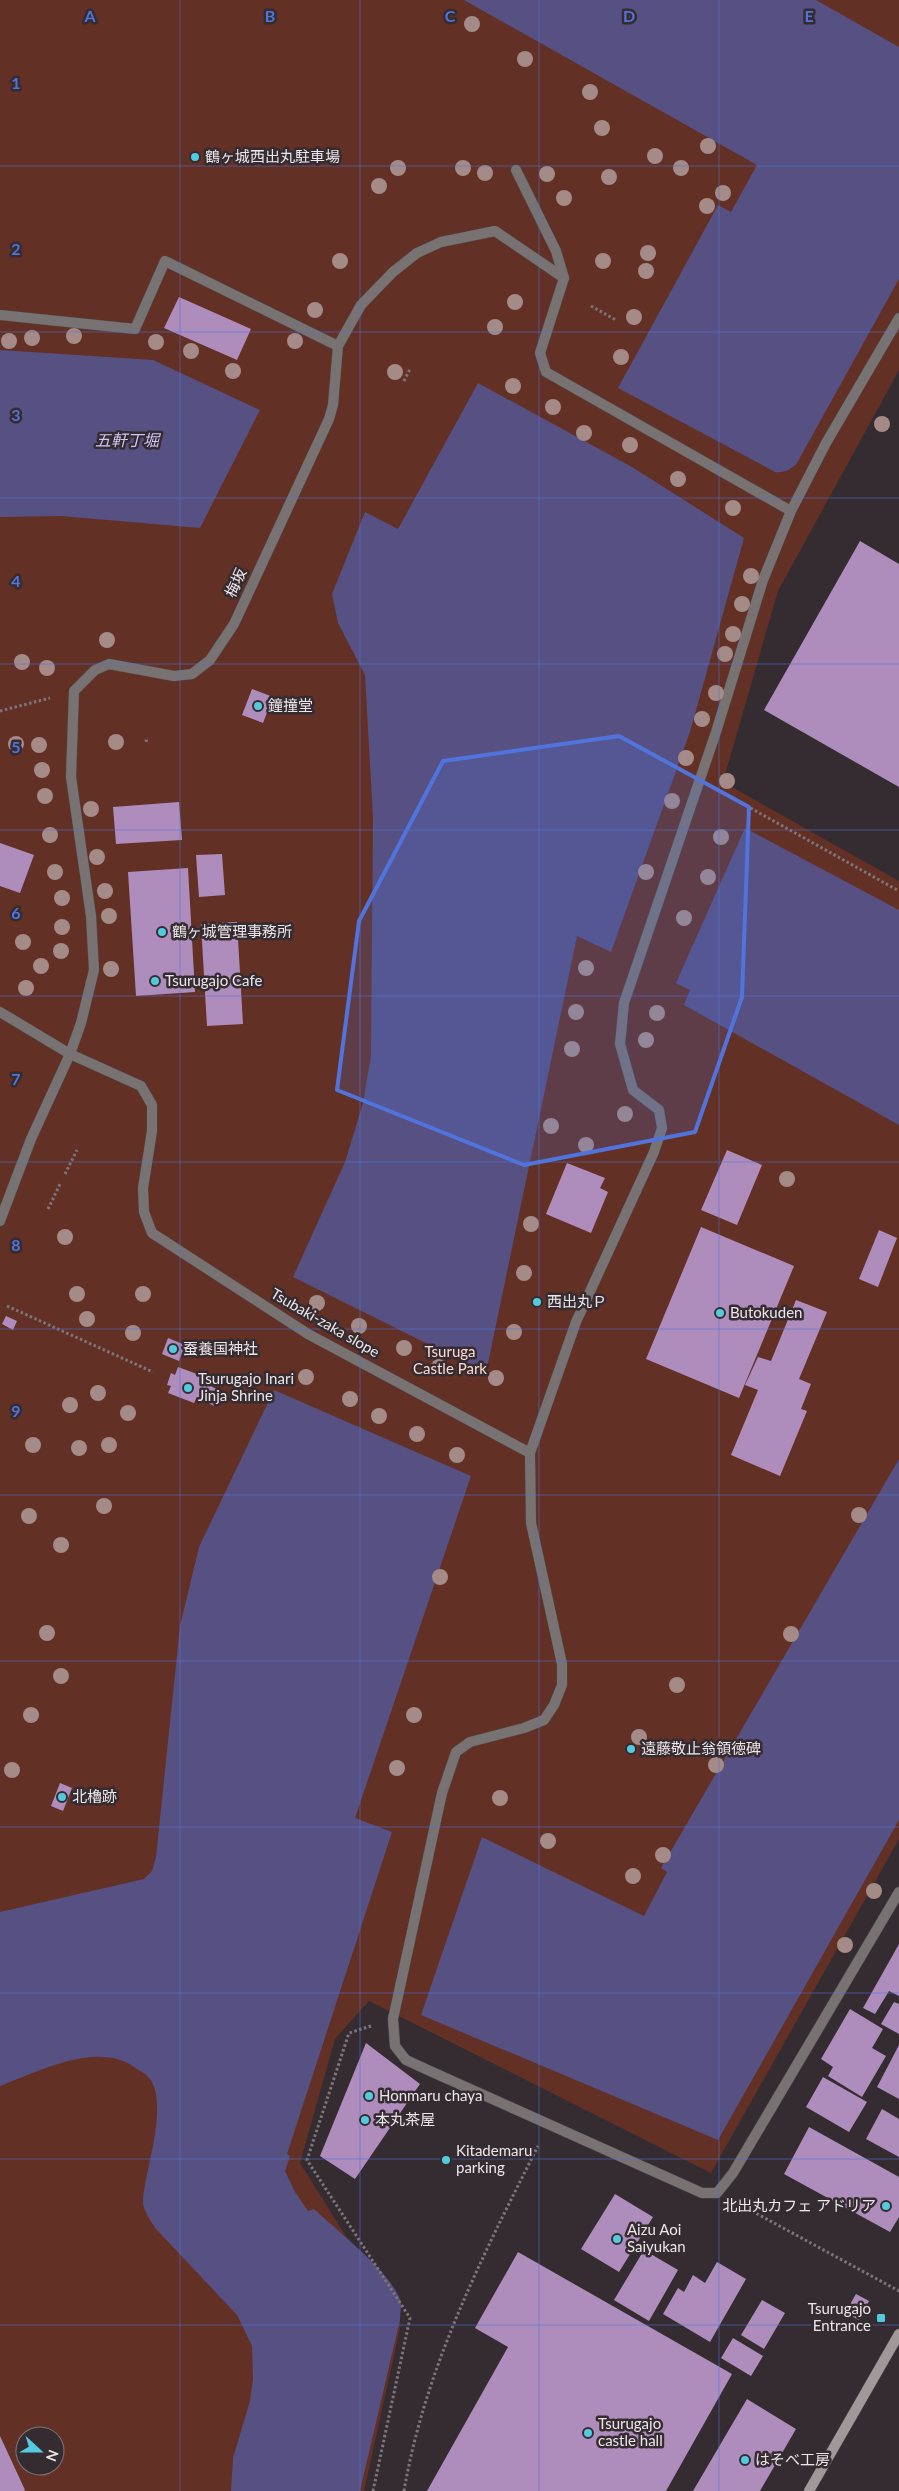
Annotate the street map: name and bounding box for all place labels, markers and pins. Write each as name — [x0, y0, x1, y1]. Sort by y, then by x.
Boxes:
place label: 鶴ヶ城西出丸駐車場 — [205, 147, 340, 165]
marker: 鶴ヶ城西出丸駐車場 — [189, 151, 201, 163]
place label: 鐘撞堂 — [268, 696, 313, 714]
marker: 鐘撞堂 — [252, 700, 264, 712]
place label: 鶴ヶ城管理事務所 — [172, 922, 292, 940]
marker: 鶴ヶ城管理事務所 — [156, 926, 168, 938]
place label: Tsurugajo Cafe — [165, 971, 262, 989]
marker: Tsurugajo Cafe — [149, 975, 161, 987]
place label: 西出丸Ｐ — [547, 1292, 607, 1310]
marker: 西出丸Ｐ — [531, 1296, 543, 1308]
place label: Butokuden — [730, 1303, 802, 1321]
marker: Butokuden — [714, 1307, 726, 1319]
place label: 蚕養国神社 — [183, 1339, 258, 1357]
marker: 蚕養国神社 — [167, 1343, 179, 1355]
place label: Tsurugajo Inari Jinja Shrine — [198, 1369, 294, 1404]
marker: Tsurugajo Inari Jinja Shrine — [182, 1382, 194, 1394]
place label: 遠藤敬止翁領徳碑 — [641, 1739, 761, 1757]
marker: 遠藤敬止翁領徳碑 — [625, 1743, 637, 1755]
place label: 北櫓跡 — [72, 1787, 117, 1805]
marker: 北櫓跡 — [56, 1791, 68, 1803]
place label: Honmaru chaya — [379, 2086, 482, 2104]
marker: Honmaru chaya — [363, 2090, 375, 2102]
place label: 本丸茶屋 — [375, 2110, 435, 2128]
marker: 本丸茶屋 — [359, 2114, 371, 2126]
place label: Kitademaru parking — [456, 2141, 532, 2176]
marker: Kitademaru parking — [440, 2154, 452, 2166]
place label: 北出丸カフェ アドリア — [722, 2196, 876, 2214]
marker: 北出丸カフェ アドリア — [880, 2200, 892, 2212]
place label: Aizu Aoi Saiyukan — [627, 2220, 686, 2255]
marker: Aizu Aoi Saiyukan — [611, 2233, 623, 2245]
place label: Tsurugajo Entrance — [808, 2299, 871, 2334]
marker: Tsurugajo Entrance — [875, 2312, 887, 2324]
place label: Tsurugajo castle hall — [598, 2414, 663, 2449]
marker: Tsurugajo castle hall — [582, 2427, 594, 2439]
place label: はそべ工房 — [755, 2450, 830, 2468]
marker: はそべ工房 — [739, 2454, 751, 2466]

